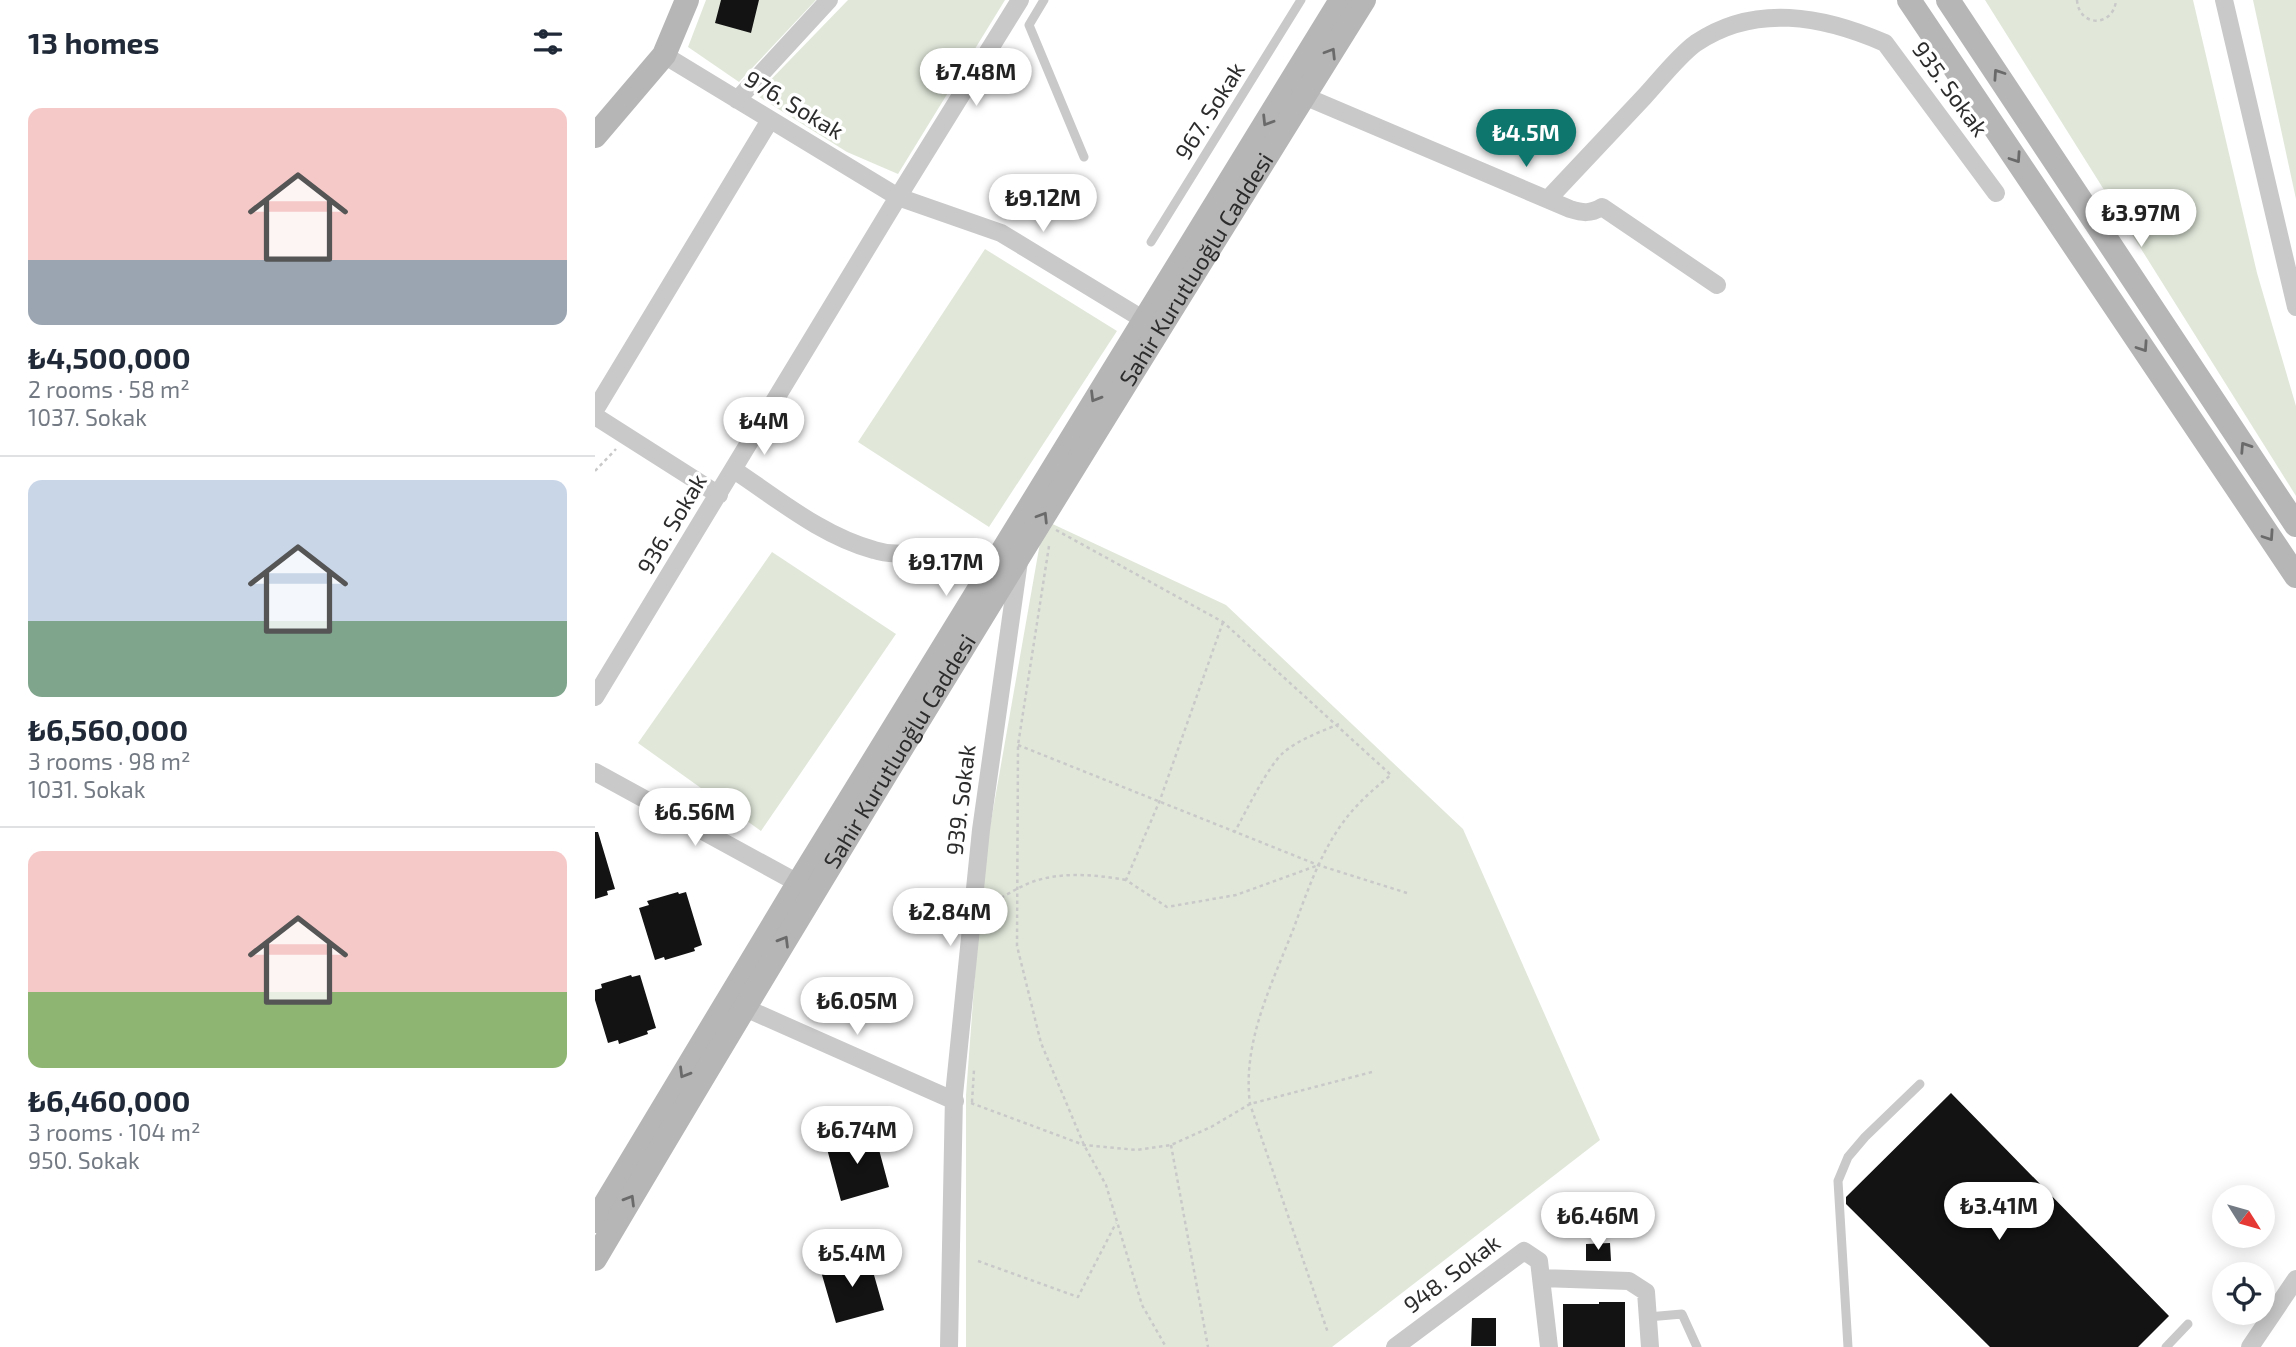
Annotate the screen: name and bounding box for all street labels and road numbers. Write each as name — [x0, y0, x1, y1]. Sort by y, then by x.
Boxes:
street label: 935. Sokak — [1907, 35, 1995, 142]
street label: 967. Sokak — [1168, 56, 1250, 164]
street label: 976. Sokak — [740, 64, 849, 145]
street label: Sahir Kurutluoğlu Caddesi — [1113, 147, 1278, 391]
street label: 936. Sokak — [630, 468, 712, 578]
street label: Sahir Kurutluoğlu Caddesi — [817, 629, 981, 873]
street label: 939. Sokak — [939, 743, 981, 857]
street label: 948. Sokak — [1398, 1228, 1505, 1319]

